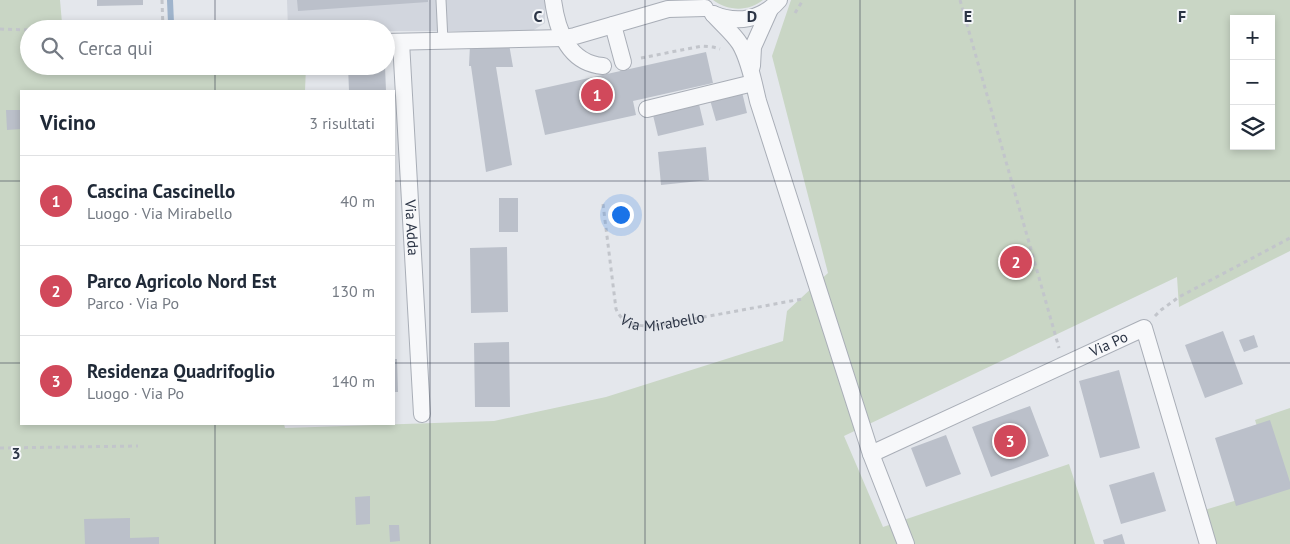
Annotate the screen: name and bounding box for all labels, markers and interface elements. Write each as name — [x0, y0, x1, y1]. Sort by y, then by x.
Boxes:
text: C — [534, 6, 543, 26]
text: D — [747, 6, 757, 26]
text: E — [964, 6, 972, 26]
text: F — [1178, 6, 1186, 26]
map controls — [1230, 15, 1275, 150]
button: + — [1230, 15, 1275, 60]
search box — [20, 20, 395, 75]
icon: search — [38, 34, 66, 62]
text: Cerca qui — [78, 36, 153, 60]
button: − — [1230, 60, 1275, 105]
pin: 1 — [581, 76, 613, 114]
button: layers — [1230, 105, 1275, 150]
text: Vicino — [40, 109, 96, 136]
text: 3 risultati — [309, 113, 375, 133]
text: Cascina Cascinello — [87, 179, 235, 203]
text: 1 — [51, 191, 61, 211]
text: 40 m — [340, 191, 375, 211]
street label: Via Adda — [401, 198, 423, 256]
your location — [608, 202, 634, 228]
text: Luogo · Via Mirabello — [87, 203, 232, 223]
pin: 2 — [1000, 243, 1032, 281]
text: Parco Agricolo Nord Est — [87, 269, 276, 293]
text: 2 — [51, 281, 61, 301]
text: 130 m — [332, 281, 375, 301]
text: Parco · Via Po — [87, 293, 179, 313]
street label: Via Mirabello — [616, 307, 706, 335]
street label: Via Po — [1086, 327, 1131, 361]
text: Residenza Quadrifoglio — [87, 359, 275, 383]
text: 3 — [51, 371, 61, 391]
text: 140 m — [332, 371, 375, 391]
text: Luogo · Via Po — [87, 383, 184, 403]
pin: 3 — [994, 422, 1026, 460]
text: 3 — [11, 443, 21, 463]

